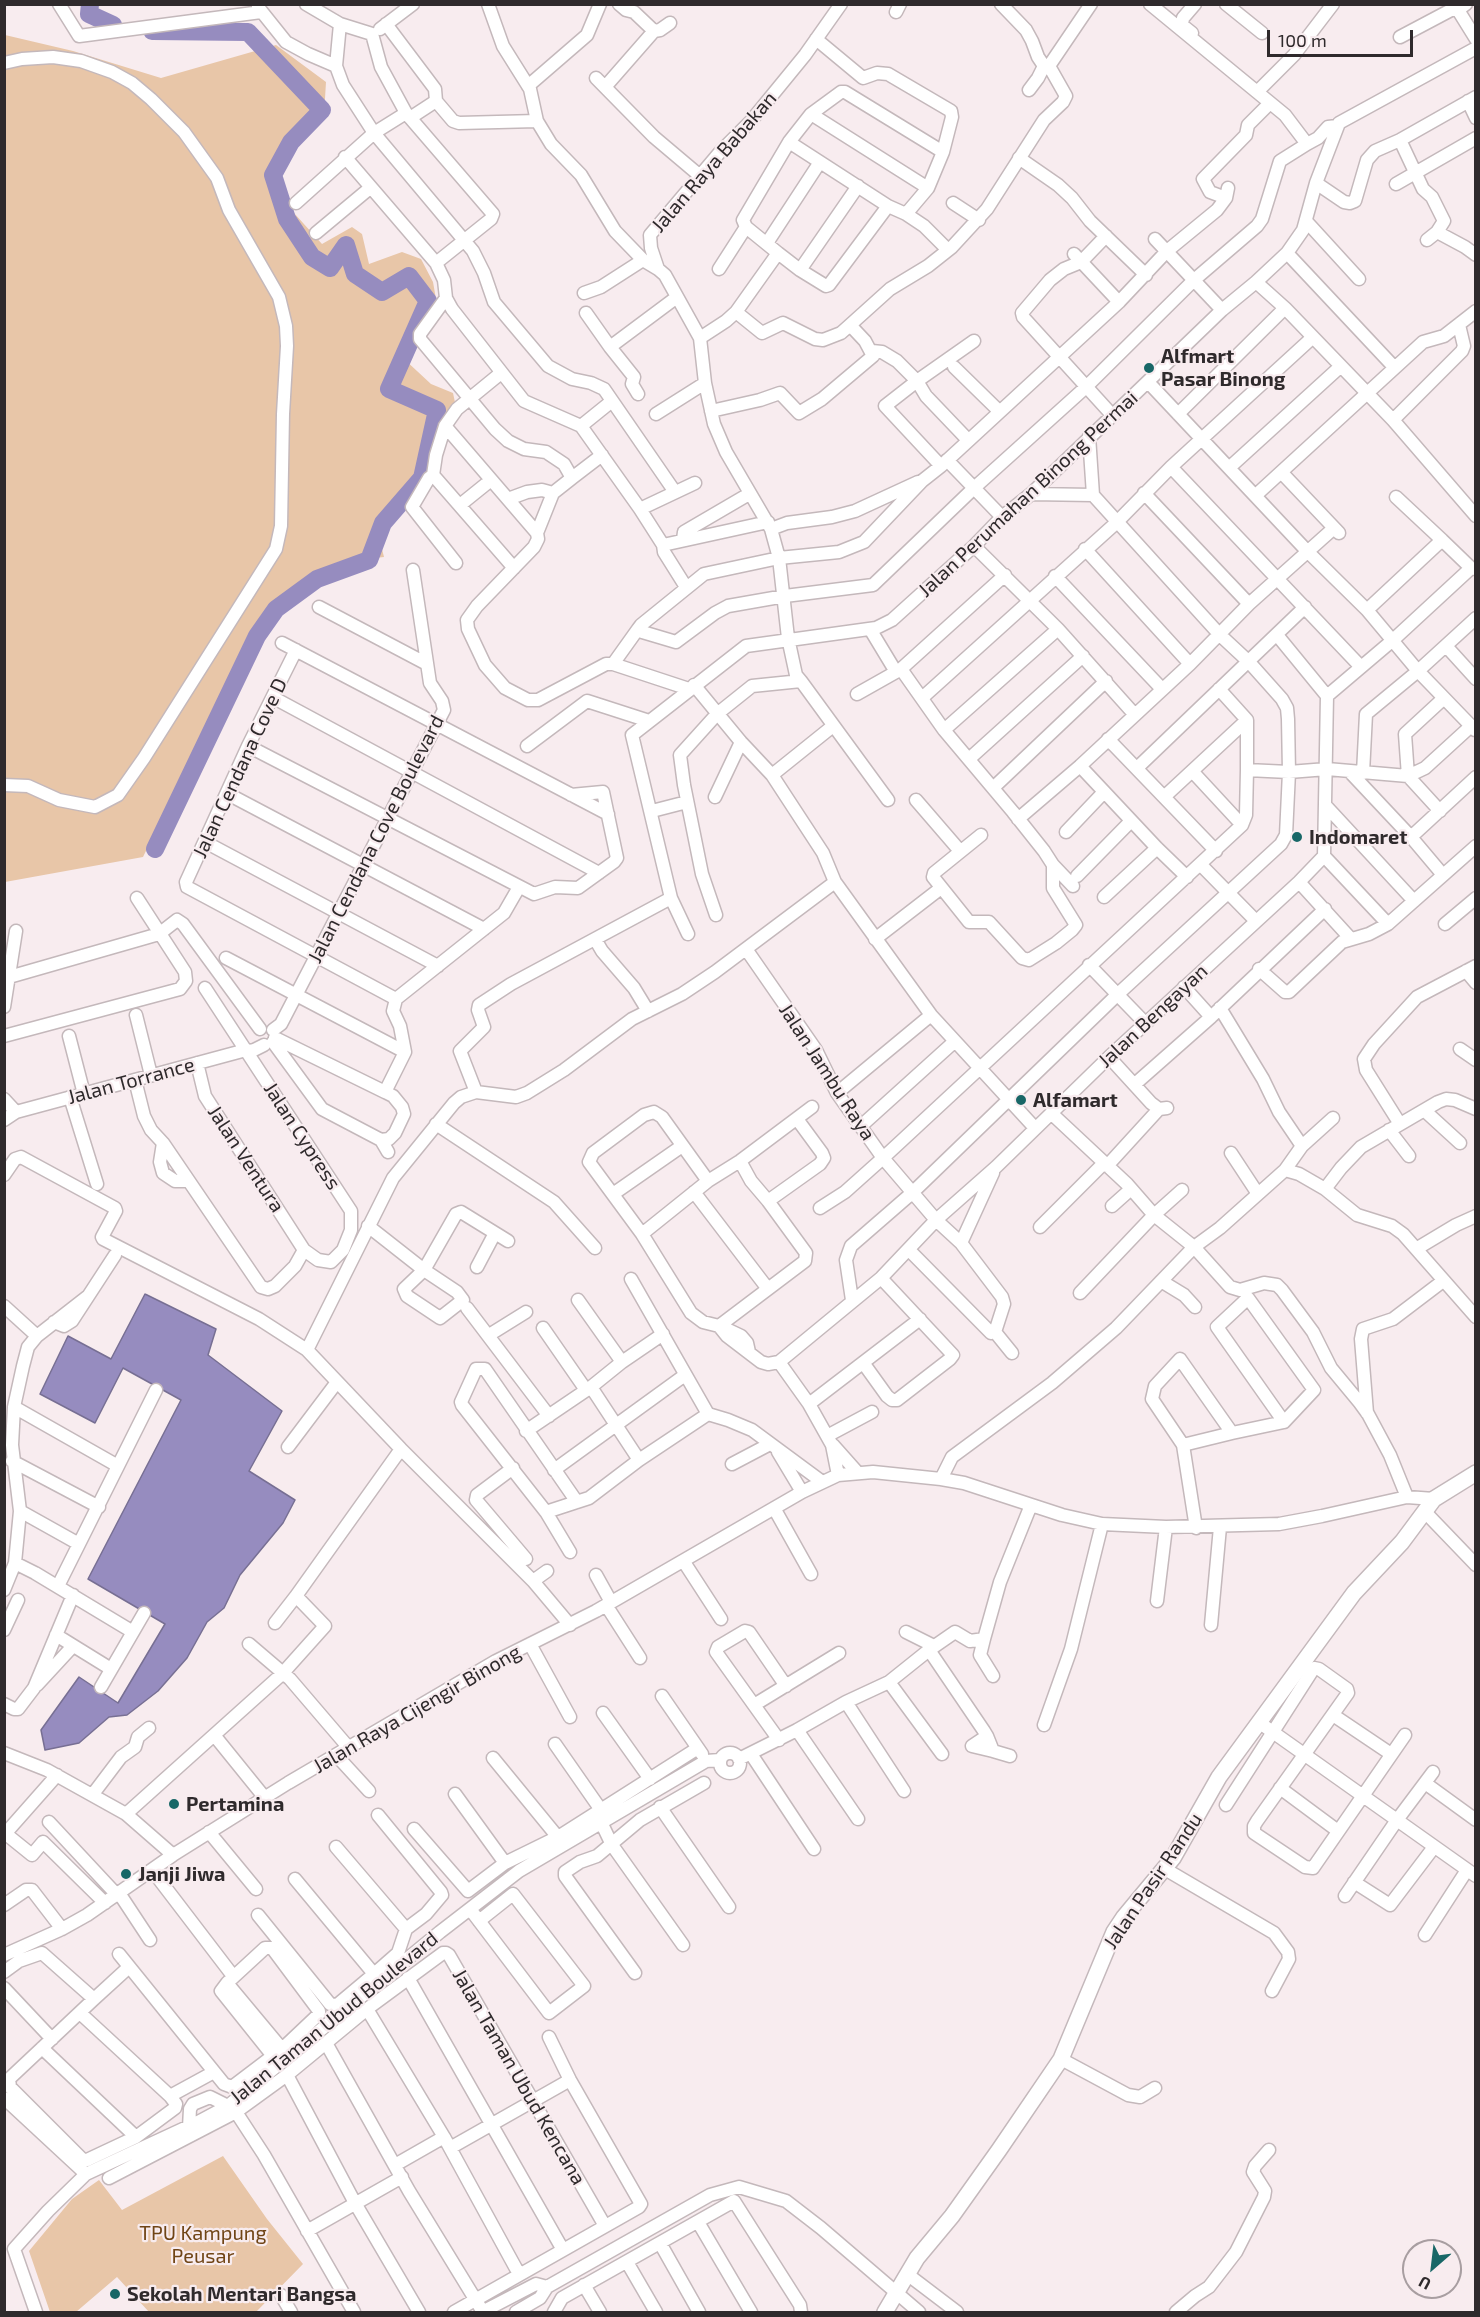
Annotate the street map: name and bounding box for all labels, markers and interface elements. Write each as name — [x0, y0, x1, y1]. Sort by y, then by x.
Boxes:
scale bar — [1270, 18, 1416, 56]
text: 100 m — [1278, 29, 1327, 51]
street label: Jalan Raya Babakan — [646, 87, 782, 237]
place label: Alfmart Pasar Binong — [1161, 344, 1285, 391]
marker: Alfmart Pasar Binong — [1142, 361, 1156, 375]
street label: Jalan Perumahan Binong Permai — [913, 386, 1143, 602]
street label: Jalan Cendana Cove D — [188, 674, 292, 862]
street label: Jalan Cendana Cove Boulevard — [303, 711, 449, 967]
place label: Indomaret — [1309, 825, 1407, 849]
marker: Indomaret — [1290, 830, 1304, 844]
street label: Jalan Bengayan — [1093, 959, 1213, 1073]
street label: Jalan Jambu Raya — [774, 999, 880, 1145]
street label: Jalan Torrance — [65, 1053, 197, 1109]
street label: Jalan Cypress — [258, 1078, 346, 1194]
place label: Alfamart — [1033, 1088, 1118, 1112]
marker: Alfamart — [1014, 1093, 1028, 1107]
street label: Jalan Ventura — [203, 1101, 289, 1217]
street label: Jalan Raya Cijengir Binong — [309, 1640, 525, 1778]
place label: Pertamina — [186, 1792, 284, 1816]
marker: Pertamina — [167, 1797, 181, 1811]
street label: Jalan Pasir Randu — [1099, 1808, 1207, 1954]
place label: Janji Jiwa — [138, 1862, 225, 1886]
marker: Janji Jiwa — [119, 1867, 133, 1881]
street label: Jalan Taman Ubud Boulevard — [225, 1927, 443, 2109]
street label: Jalan Taman Ubud Kencana — [447, 1965, 591, 2189]
park label: TPU Kampung Peusar — [139, 2221, 267, 2268]
north arrow — [1402, 2239, 1462, 2299]
text: U — [1415, 2273, 1434, 2295]
place label: Sekolah Mentari Bangsa — [127, 2282, 356, 2306]
marker: Sekolah Mentari Bangsa — [108, 2287, 122, 2301]

